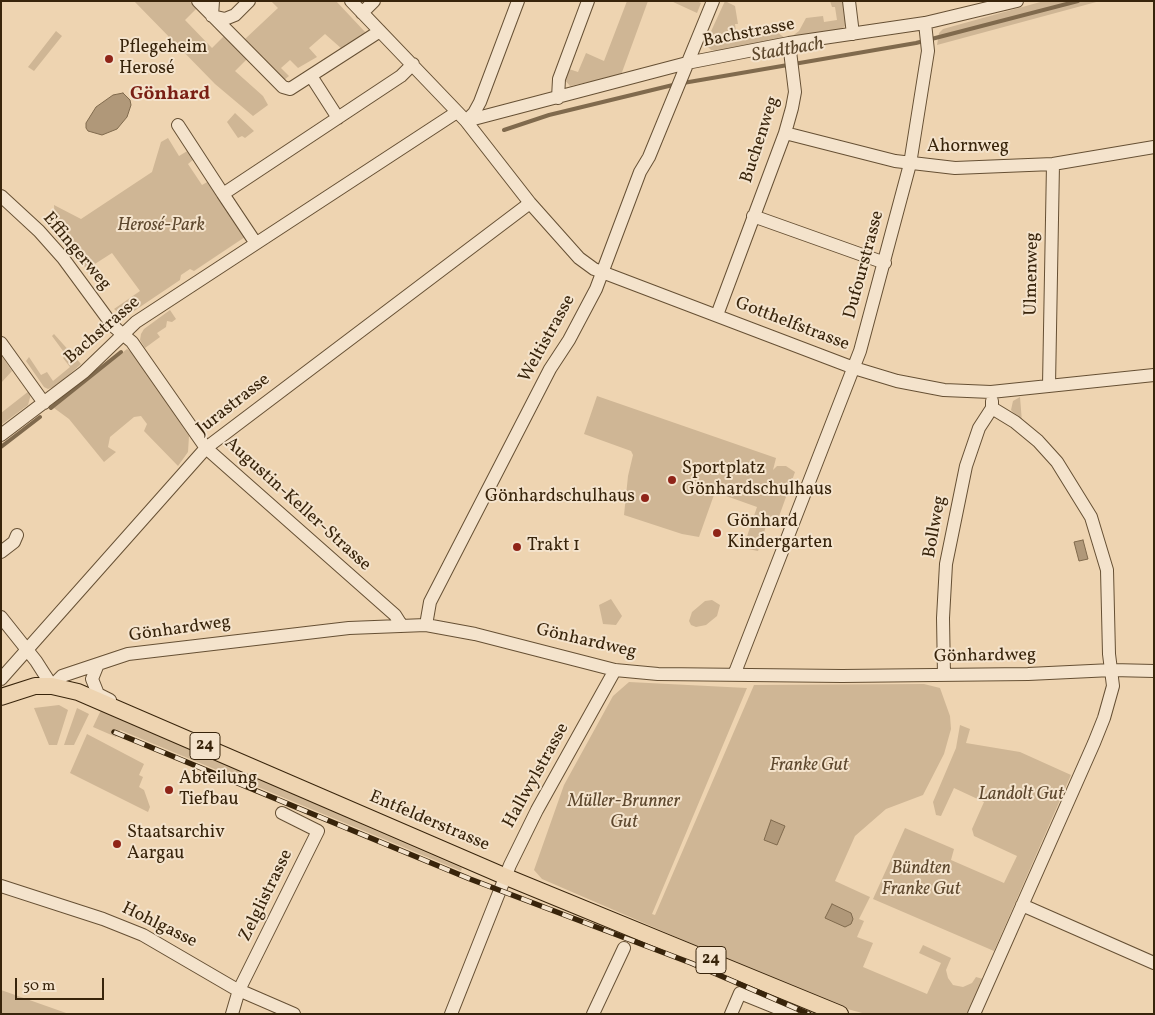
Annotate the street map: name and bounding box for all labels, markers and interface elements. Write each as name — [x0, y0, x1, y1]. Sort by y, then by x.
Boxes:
street label: Bachstrasse — [701, 15, 797, 53]
water label: Stadtbach — [750, 33, 826, 69]
place label: Pflegeheim Herosé — [119, 38, 208, 80]
marker: Pflegeheim Herosé — [103, 53, 115, 65]
district label: Gönhard — [130, 85, 210, 107]
street label: Buchenweg — [737, 94, 785, 186]
street label: Ahornweg — [927, 137, 1009, 159]
street label: Effingerweg — [37, 209, 115, 295]
street label: Dufourstrasse — [840, 209, 890, 321]
park label: Herosé-Park — [117, 216, 205, 238]
street label: Ulmenweg — [1021, 232, 1045, 316]
street label: Weltistrasse — [515, 291, 581, 387]
street label: Bachstrasse — [61, 292, 145, 370]
street label: Gotthelfstrasse — [732, 293, 852, 357]
street label: Jurastrasse — [193, 370, 275, 440]
street label: Augustin-Keller-Strasse — [219, 433, 375, 577]
place label: Sportplatz Gönhardschulhaus — [682, 459, 832, 502]
marker: Sportplatz Gönhardschulhaus — [666, 474, 678, 486]
place label: Gönhardschulhaus — [485, 487, 635, 509]
marker: Gönhardschulhaus — [639, 492, 651, 504]
street label: Bollweg — [920, 494, 952, 560]
place label: Gönhard Kindergarten — [727, 512, 833, 554]
marker: Gönhard Kindergarten — [711, 527, 723, 539]
place label: Trakt 1 — [527, 536, 580, 558]
marker: Trakt 1 — [511, 541, 523, 553]
street label: Gönhardweg — [128, 612, 232, 648]
street label: Gönhardweg — [534, 620, 638, 664]
street label: Gönhardweg — [934, 645, 1036, 669]
street label: Hallwylstrasse — [499, 720, 575, 832]
road number: 24 — [190, 732, 220, 759]
park label: Franke Gut — [770, 756, 848, 778]
place label: Abteilung Tiefbau — [179, 769, 257, 812]
marker: Abteilung Tiefbau — [163, 784, 175, 796]
park label: Landolt Gut — [978, 785, 1064, 807]
street label: Entfelderstrasse — [366, 787, 492, 857]
park label: Müller-Brunner Gut — [568, 792, 680, 834]
place label: Staatsarchiv Aargau — [127, 823, 225, 866]
marker: Staatsarchiv Aargau — [111, 838, 123, 850]
street label: Zelglistrasse — [235, 846, 299, 946]
park label: Bündten Franke Gut — [882, 859, 960, 902]
street label: Hohlgasse — [118, 899, 200, 953]
road number: 24 — [696, 946, 726, 974]
scale bar — [18, 968, 106, 1000]
text: 50 m — [23, 976, 55, 997]

